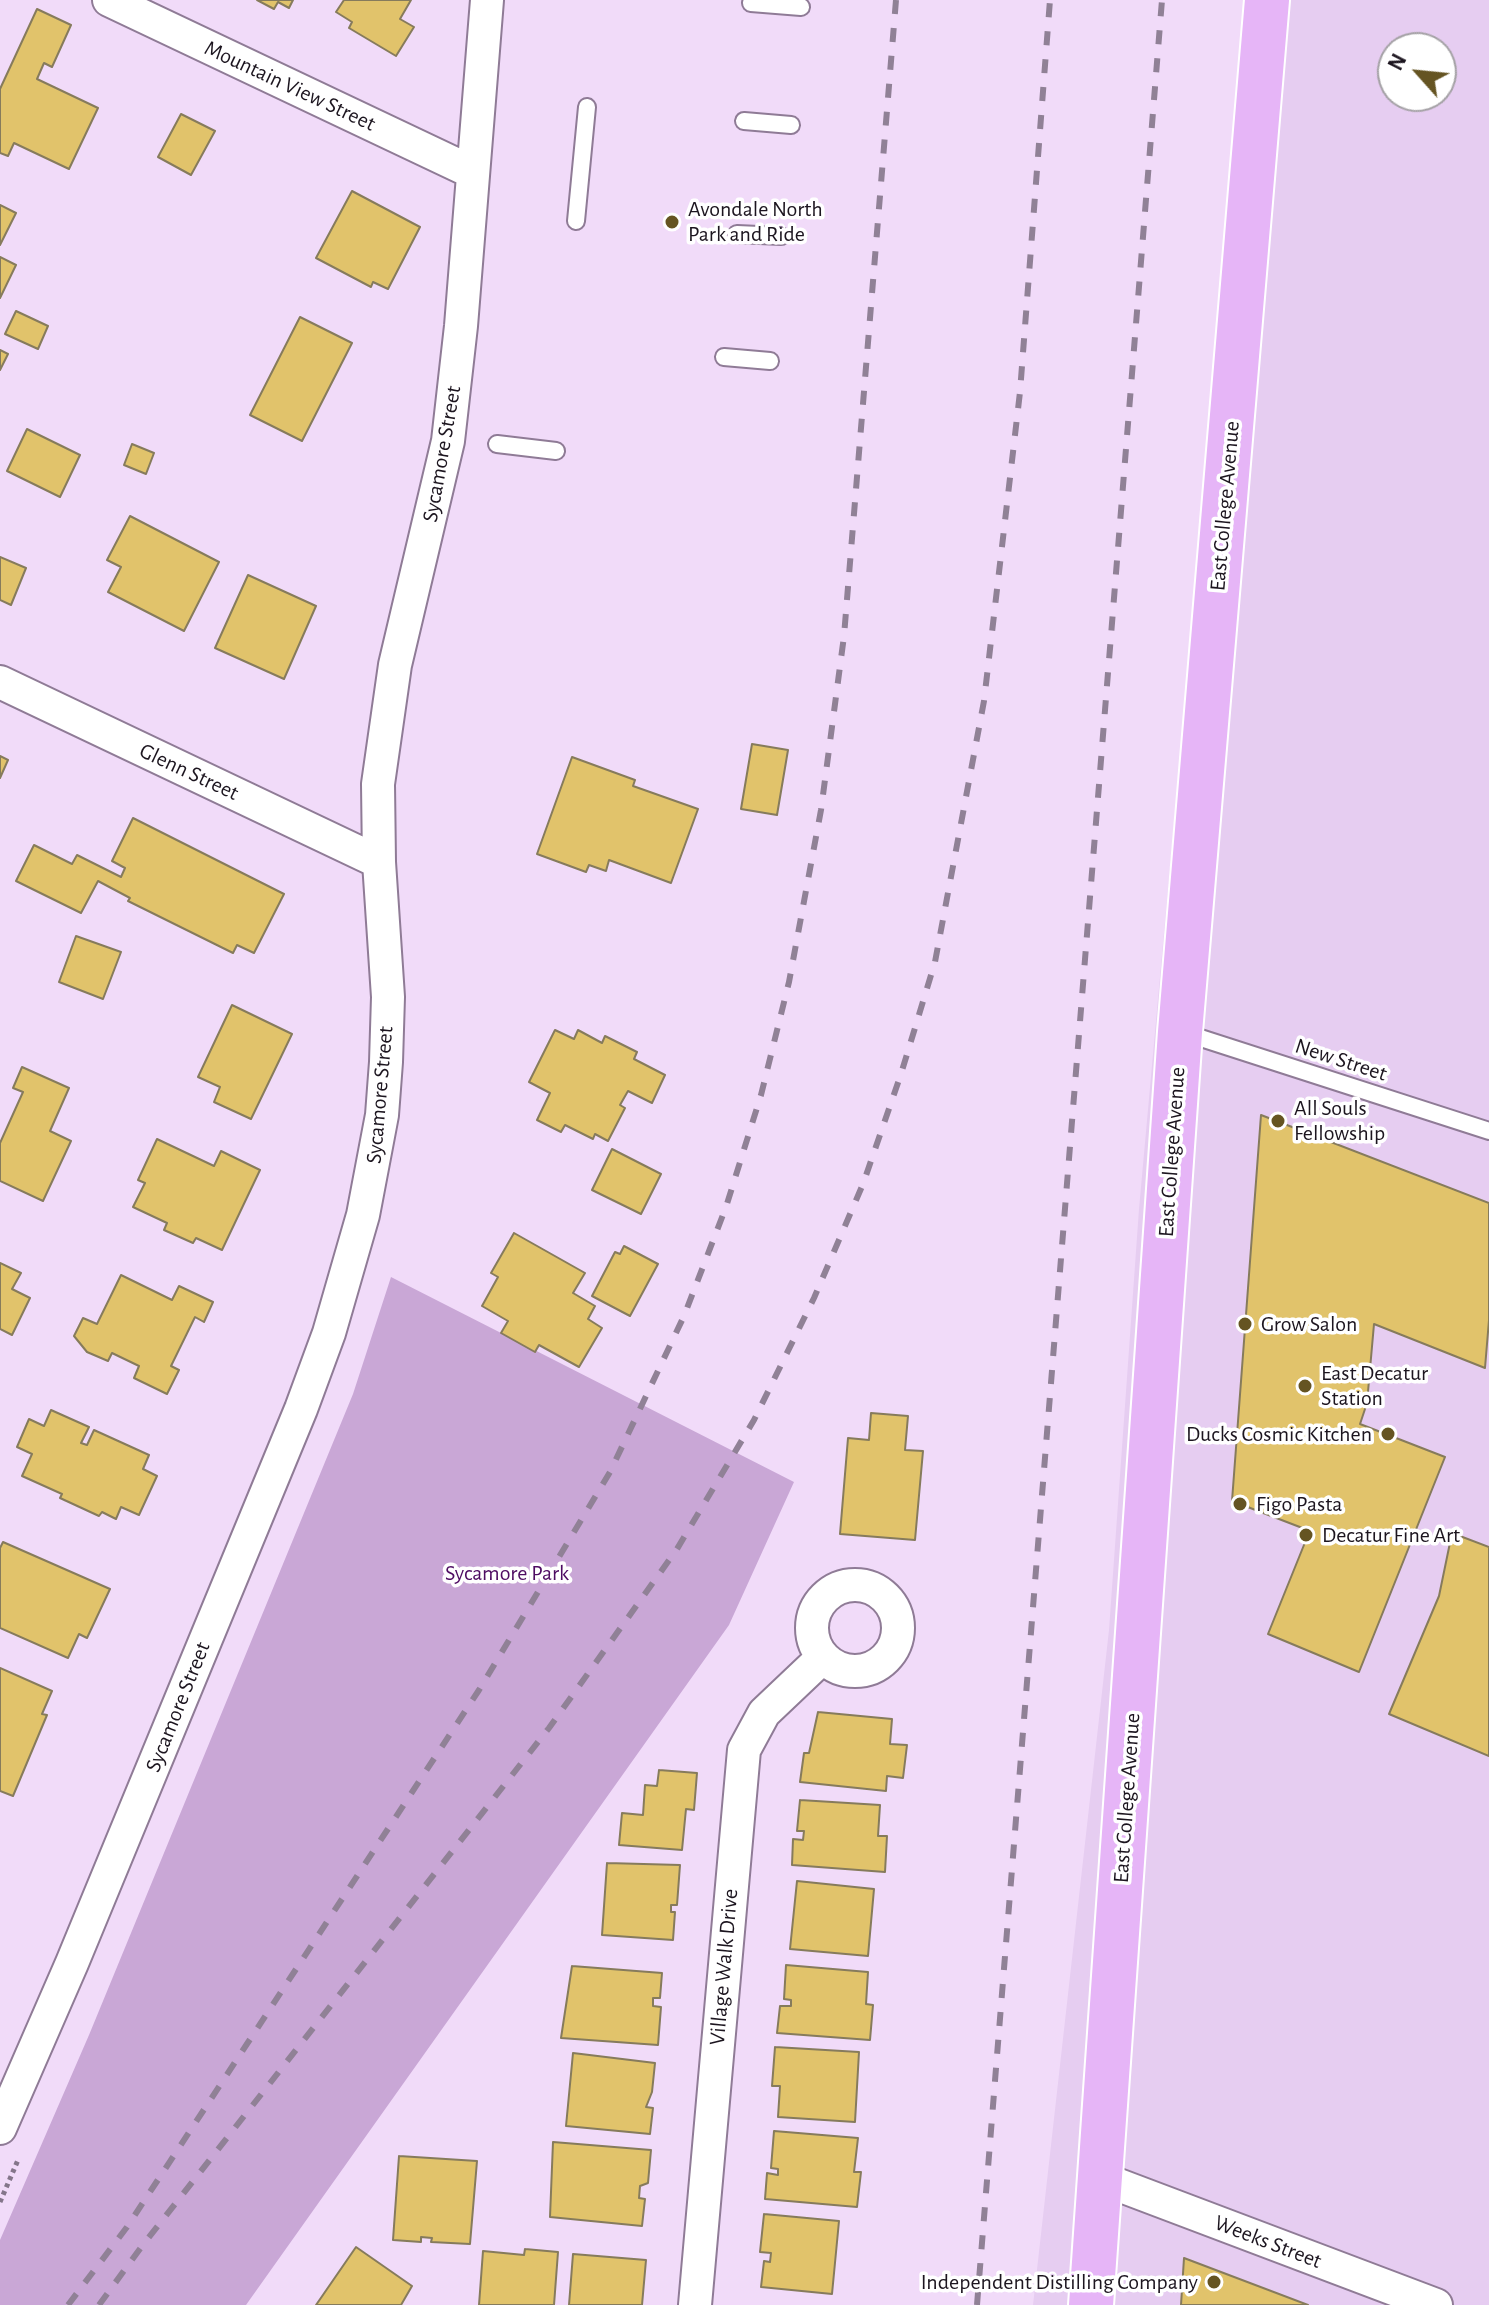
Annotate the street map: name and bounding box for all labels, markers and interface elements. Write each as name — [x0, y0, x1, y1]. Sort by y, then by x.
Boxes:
north arrow — [1377, 32, 1457, 112]
street label: Mountain View Street — [200, 35, 380, 137]
text: N — [1384, 50, 1411, 74]
place label: Avondale North Park and Ride — [688, 196, 823, 248]
marker: Avondale North Park and Ride — [663, 213, 681, 231]
street label: Sycamore Street — [417, 384, 467, 524]
street label: East College Avenue — [1204, 420, 1246, 592]
street label: Glenn Street — [135, 738, 243, 806]
street label: Sycamore Street — [361, 1025, 399, 1165]
street label: New Street — [1292, 1033, 1390, 1087]
street label: East College Avenue — [1153, 1066, 1191, 1238]
place label: All Souls Fellowship — [1294, 1095, 1385, 1146]
marker: All Souls Fellowship — [1269, 1112, 1287, 1130]
place label: Grow Salon — [1261, 1311, 1357, 1337]
marker: Grow Salon — [1236, 1315, 1254, 1333]
place label: East Decatur Station — [1321, 1360, 1428, 1412]
marker: East Decatur Station — [1296, 1377, 1314, 1395]
place label: Ducks Cosmic Kitchen — [1186, 1421, 1372, 1447]
marker: Ducks Cosmic Kitchen — [1379, 1425, 1397, 1443]
place label: Figo Pasta — [1256, 1491, 1342, 1517]
marker: Figo Pasta — [1231, 1495, 1249, 1513]
place label: Decatur Fine Art — [1322, 1522, 1460, 1548]
marker: Decatur Fine Art — [1297, 1526, 1315, 1544]
park label: Sycamore Park — [445, 1560, 569, 1586]
street label: Sycamore Street — [140, 1638, 216, 1776]
street label: East College Avenue — [1108, 1712, 1146, 1884]
street label: Village Walk Drive — [704, 1888, 744, 2046]
street label: Weeks Street — [1211, 2210, 1325, 2274]
place label: Independent Distilling Company — [921, 2269, 1198, 2295]
marker: Independent Distilling Company — [1205, 2273, 1223, 2291]

